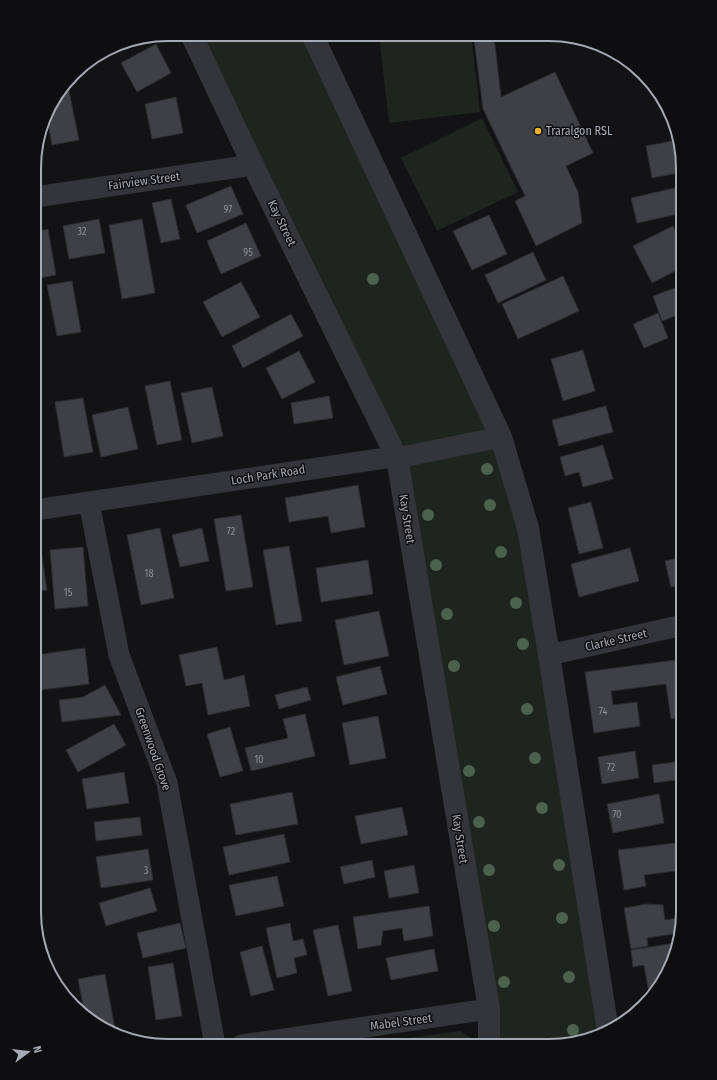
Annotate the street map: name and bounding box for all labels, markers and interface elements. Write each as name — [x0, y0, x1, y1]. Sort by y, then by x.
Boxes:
place label: Traralgon RSL — [546, 124, 613, 138]
marker: Traralgon RSL — [533, 126, 543, 136]
street label: Fairview Street — [107, 169, 181, 193]
street label: Kay Street — [265, 198, 299, 248]
house number: 97 — [224, 204, 232, 216]
house number: 32 — [78, 226, 87, 238]
house number: 95 — [243, 247, 253, 259]
street label: Loch Park Road — [230, 462, 306, 488]
street label: Kay Street — [396, 493, 418, 545]
house number: 72 — [227, 526, 236, 538]
house number: 18 — [145, 568, 153, 580]
house number: 15 — [64, 587, 73, 599]
street label: Clarke Street — [584, 626, 648, 654]
street label: Greenwood Grove — [132, 706, 174, 792]
house number: 74 — [599, 706, 607, 718]
house number: 10 — [254, 754, 264, 766]
house number: 72 — [607, 762, 616, 774]
house number: 70 — [612, 809, 622, 821]
street label: Kay Street — [449, 813, 471, 865]
house number: 3 — [144, 865, 149, 877]
street label: Mabel Street — [369, 1011, 433, 1033]
north arrow — [8, 1032, 48, 1072]
text: N — [30, 1045, 44, 1054]

